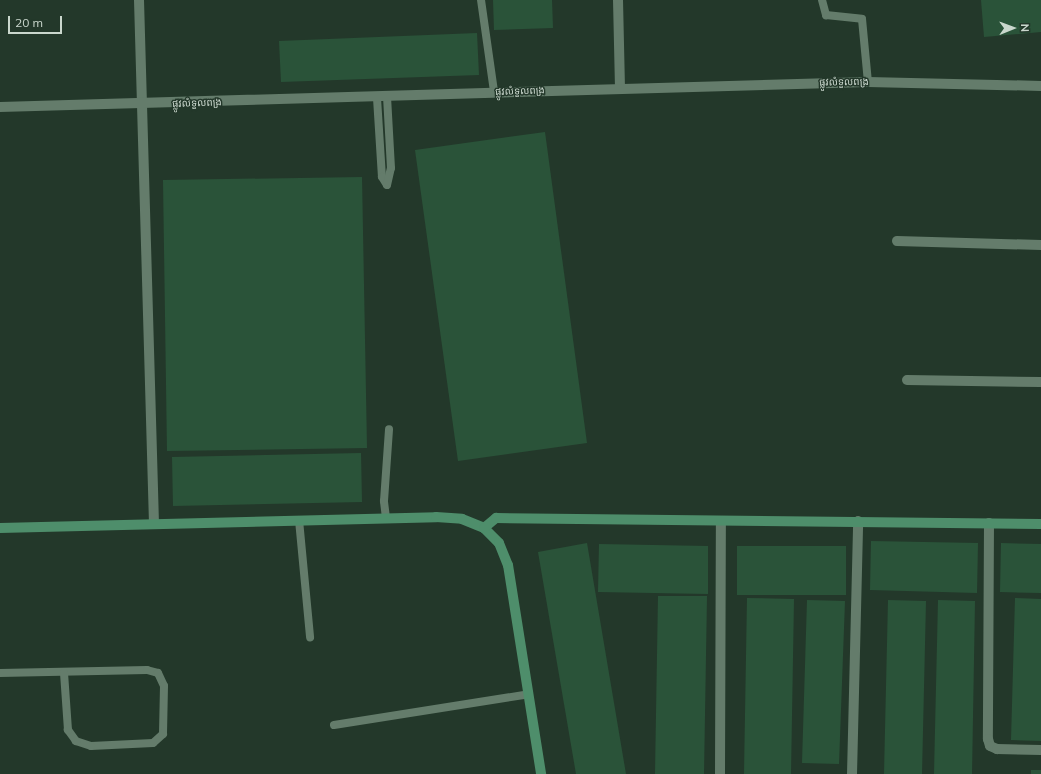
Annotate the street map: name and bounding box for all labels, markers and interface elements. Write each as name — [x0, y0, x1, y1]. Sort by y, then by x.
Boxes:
scale bar — [10, 8, 64, 34]
north arrow — [993, 8, 1033, 48]
text: 20 m — [15, 15, 43, 30]
text: N — [1018, 24, 1032, 32]
street label: ផ្លូវលំទួលពង្រ — [819, 76, 869, 88]
street label: ផ្លូវលំទួលពង្រ — [495, 84, 545, 98]
street label: ផ្លូវលំទួលពង្រ — [172, 96, 222, 110]

